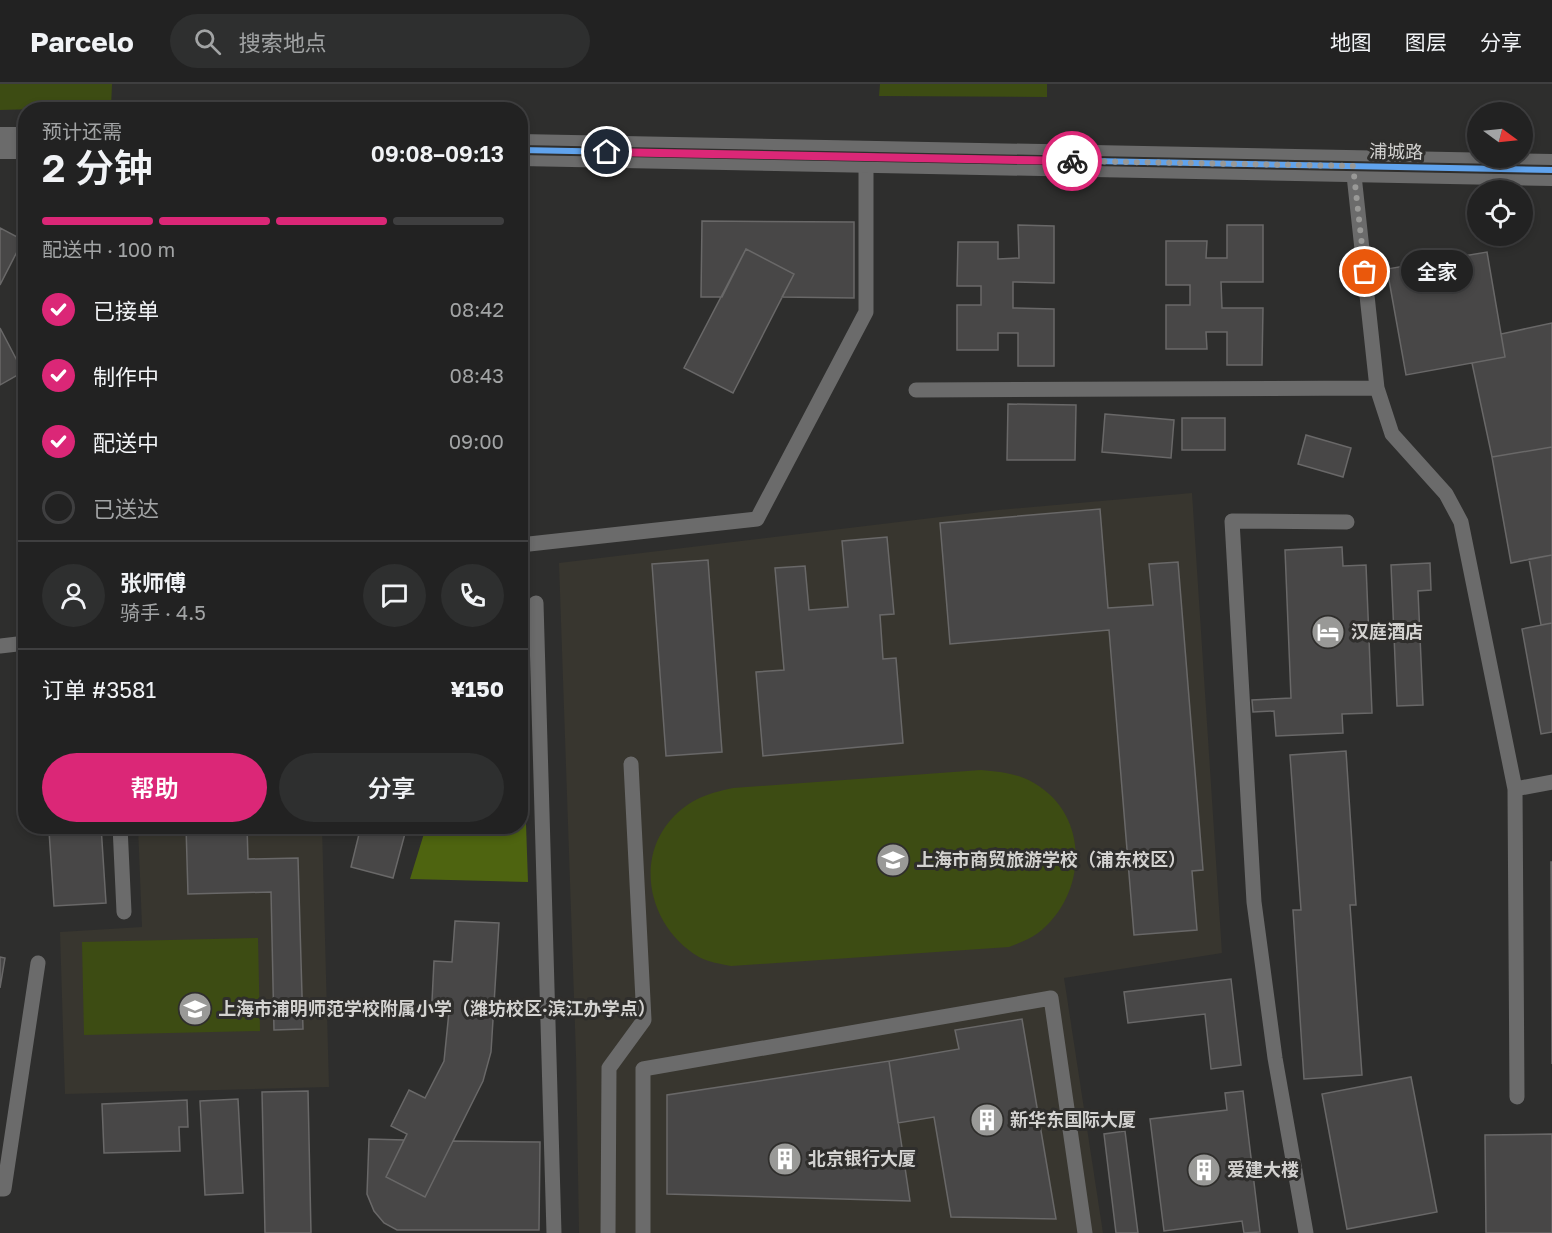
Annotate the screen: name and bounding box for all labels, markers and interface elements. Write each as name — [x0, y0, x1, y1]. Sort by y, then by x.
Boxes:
search box — [170, 14, 590, 68]
text: Parcelo — [30, 25, 134, 58]
icon: search — [191, 25, 224, 58]
text: 搜索地点 — [239, 29, 327, 56]
text: 地图 — [1330, 29, 1372, 55]
text: 图层 — [1405, 29, 1447, 55]
text: 分享 — [1480, 29, 1522, 55]
north arrow — [1467, 102, 1533, 168]
map controls — [1467, 102, 1533, 246]
text: 预计还需 — [42, 119, 122, 143]
pin — [581, 126, 632, 177]
courier — [1042, 131, 1102, 191]
icon: home — [590, 135, 623, 168]
text: 09:08–09:13 — [371, 140, 504, 167]
street label: 浦城路 — [1369, 140, 1423, 162]
text: 2 分钟 — [42, 144, 153, 191]
icon: bike — [1056, 145, 1089, 178]
button: locate — [1467, 180, 1533, 246]
text: 配送中 · 100 m — [42, 237, 175, 261]
pin — [1339, 246, 1390, 297]
callout: 全家 — [1401, 251, 1473, 293]
icon: bag — [1348, 255, 1381, 288]
text: 全家 — [1417, 259, 1457, 283]
icon: check — [42, 293, 75, 326]
text: 已接单 — [93, 297, 159, 324]
text: 08:42 — [450, 297, 504, 321]
icon: check — [42, 359, 75, 392]
text: 制作中 — [93, 363, 159, 390]
text: 08:43 — [450, 363, 504, 387]
icon: check — [42, 425, 75, 458]
text: 配送中 — [93, 429, 159, 456]
text: 09:00 — [449, 429, 504, 453]
text: 已送达 — [93, 495, 159, 522]
button: person — [42, 564, 105, 627]
button: chat — [363, 564, 426, 627]
button: phone — [441, 564, 504, 627]
text: 张师傅 — [120, 569, 186, 596]
text: 骑手 · 4.5 — [120, 600, 206, 624]
hotel icon: 汉庭酒店 — [1310, 614, 1346, 650]
place label: 汉庭酒店 — [1351, 620, 1423, 642]
text: ¥150 — [450, 675, 504, 702]
text: 订单 #3581 — [42, 676, 156, 703]
button: 帮助 — [42, 753, 267, 822]
button: 分享 — [279, 753, 504, 822]
school or university icon: 上海市商贸旅游学校（浦东校区） — [875, 842, 911, 878]
place label: 上海市商贸旅游学校（浦东校区） — [916, 848, 1186, 870]
school or university icon: 上海市浦明师范学校附属小学（潍坊校区·滨江办学点） — [177, 991, 213, 1027]
place label: 上海市浦明师范学校附属小学（潍坊校区·滨江办学点） — [218, 997, 656, 1019]
building icon: 新华东国际大厦 — [969, 1102, 1005, 1138]
place label: 新华东国际大厦 — [1010, 1108, 1136, 1130]
building icon: 北京银行大厦 — [767, 1141, 803, 1177]
place label: 北京银行大厦 — [808, 1147, 916, 1169]
building icon: 爱建大楼 — [1186, 1152, 1222, 1188]
place label: 爱建大楼 — [1227, 1158, 1299, 1180]

